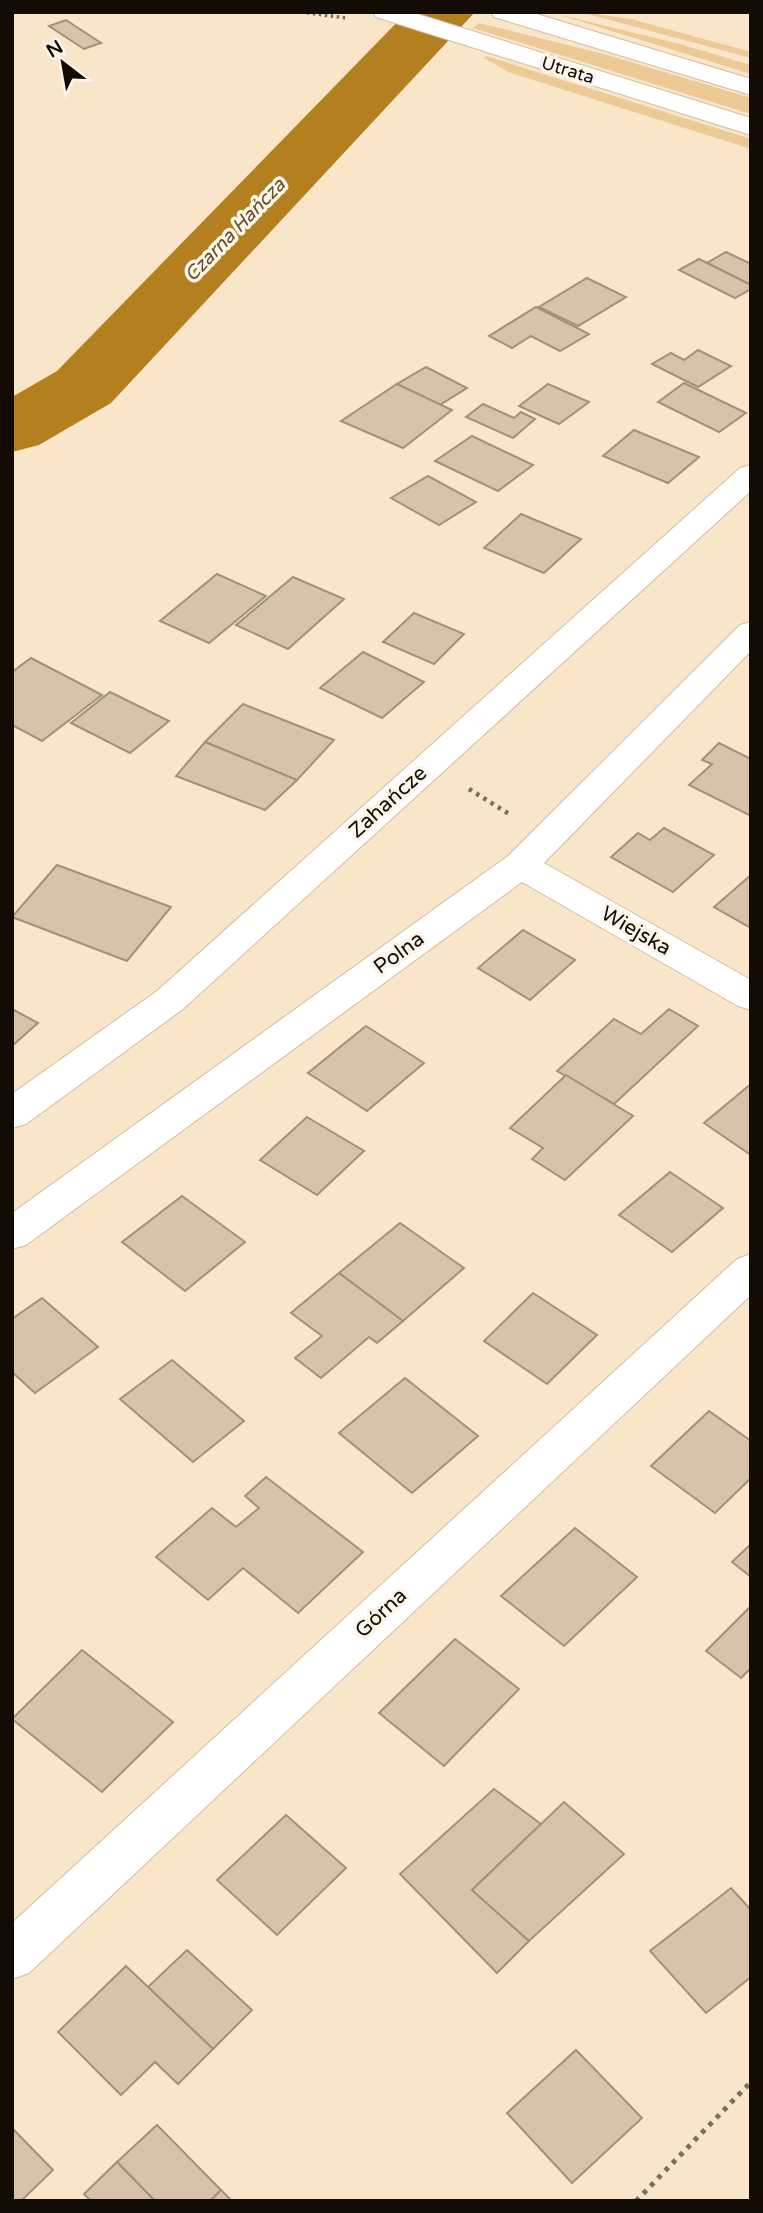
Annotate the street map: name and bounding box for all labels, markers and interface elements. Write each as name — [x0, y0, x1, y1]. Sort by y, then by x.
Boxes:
north arrow — [28, 28, 98, 98]
text: N — [43, 36, 67, 63]
street label: Utrata — [539, 52, 597, 88]
water label: Czarna Hańcza — [180, 173, 291, 286]
street label: Zahańcze — [344, 760, 432, 843]
street label: Wiejska — [597, 901, 675, 961]
street label: Polna — [369, 926, 429, 980]
street label: Górna — [350, 1583, 412, 1643]

